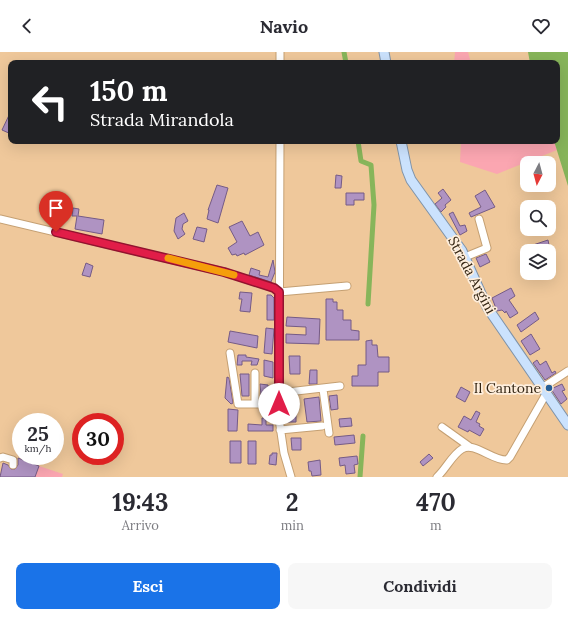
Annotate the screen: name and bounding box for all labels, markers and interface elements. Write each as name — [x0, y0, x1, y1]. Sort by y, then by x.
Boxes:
icon: back — [16, 15, 38, 37]
text: Navio — [260, 15, 308, 38]
icon: heart — [530, 15, 552, 37]
text: 150 m — [90, 73, 167, 109]
icon: left — [24, 76, 76, 128]
text: Strada Mirandola — [90, 108, 234, 131]
north arrow — [520, 156, 556, 192]
map controls — [520, 156, 556, 280]
pin — [39, 191, 73, 232]
icon: arrive — [45, 197, 67, 219]
button: search — [520, 200, 556, 236]
street label: Strada Argini — [444, 233, 500, 317]
button: layers — [520, 244, 556, 280]
place label: Il Cantone — [474, 379, 541, 397]
position arrow — [258, 383, 300, 425]
marker: Il Cantone — [544, 383, 554, 393]
speed limit sign: 30 — [72, 413, 124, 465]
text: 25 — [27, 421, 49, 446]
text: km/h — [24, 442, 52, 455]
text: 19:43 — [112, 487, 168, 518]
text: 2 — [286, 487, 299, 518]
text: 470 — [416, 487, 456, 518]
text: Arrivo — [122, 517, 159, 534]
text: min — [281, 517, 304, 534]
text: m — [430, 517, 442, 534]
button: Esci — [16, 563, 280, 609]
button: Condividi — [288, 563, 552, 609]

